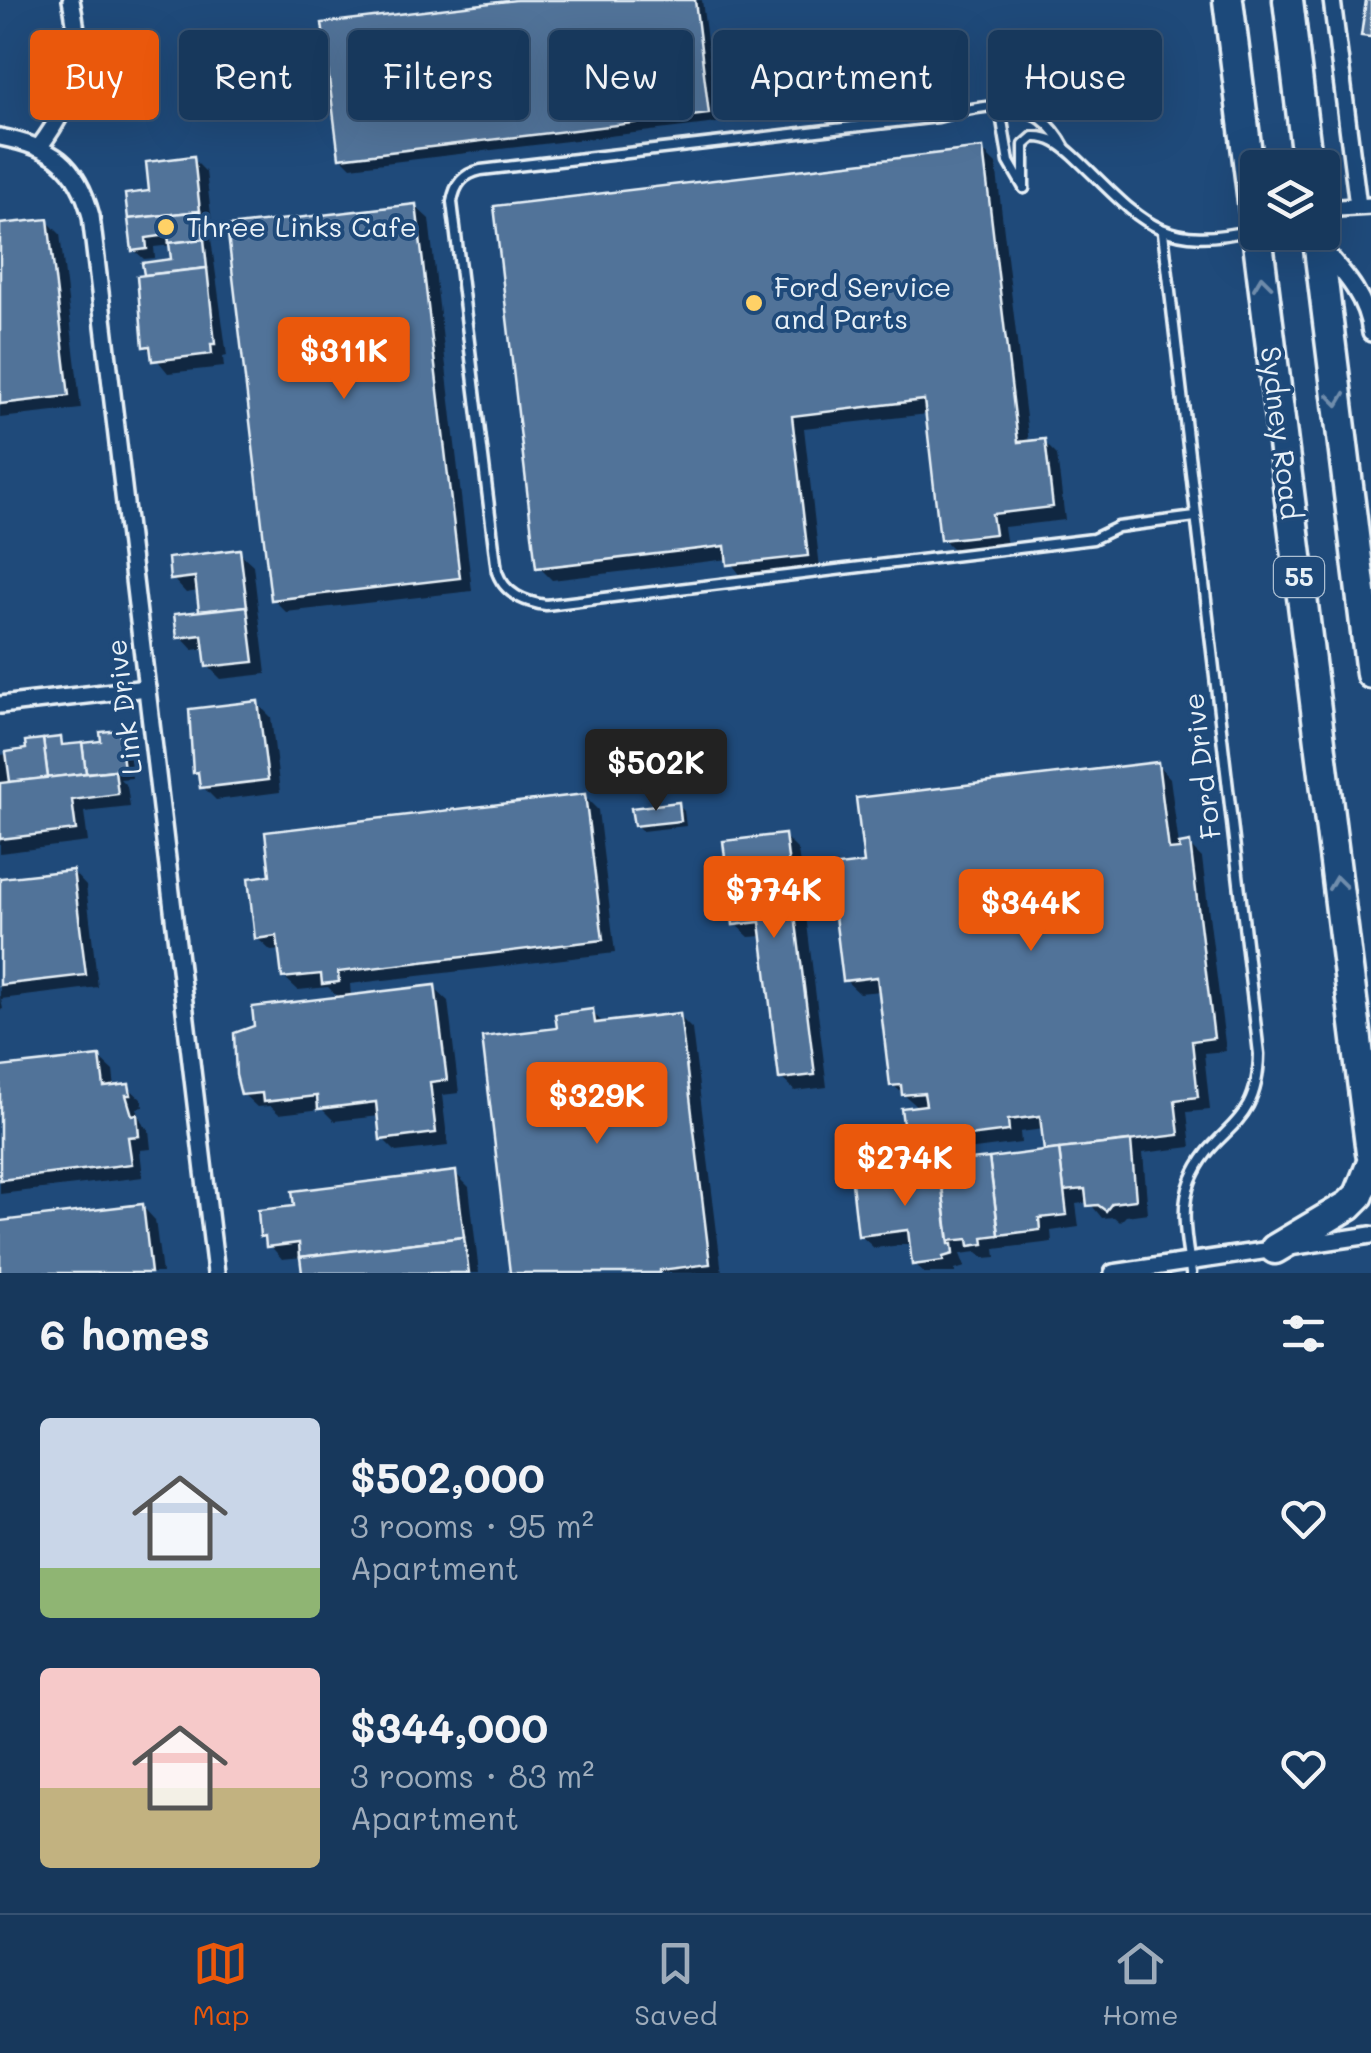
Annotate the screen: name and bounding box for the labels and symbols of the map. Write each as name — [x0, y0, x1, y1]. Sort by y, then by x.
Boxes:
place label: Three Links Cafe — [186, 208, 417, 244]
marker: Three Links Cafe — [155, 216, 177, 238]
place label: Ford Service and Parts — [774, 268, 951, 336]
one-way arrow — [1252, 274, 1273, 290]
marker: Ford Service and Parts — [743, 292, 765, 314]
pin: $311K — [274, 317, 414, 402]
street label: Sydney Road — [1254, 344, 1310, 522]
one-way arrow — [1326, 390, 1347, 407]
road number: 55 — [1274, 557, 1324, 597]
street label: Link Drive — [97, 637, 149, 777]
street label: Ford Drive — [1174, 691, 1228, 841]
pin: $502K — [586, 729, 726, 814]
pin: $774K — [704, 856, 844, 941]
pin: $344K — [961, 869, 1101, 954]
one-way arrow — [1327, 874, 1348, 890]
pin: $329K — [527, 1062, 667, 1147]
pin: $274K — [835, 1124, 975, 1209]

